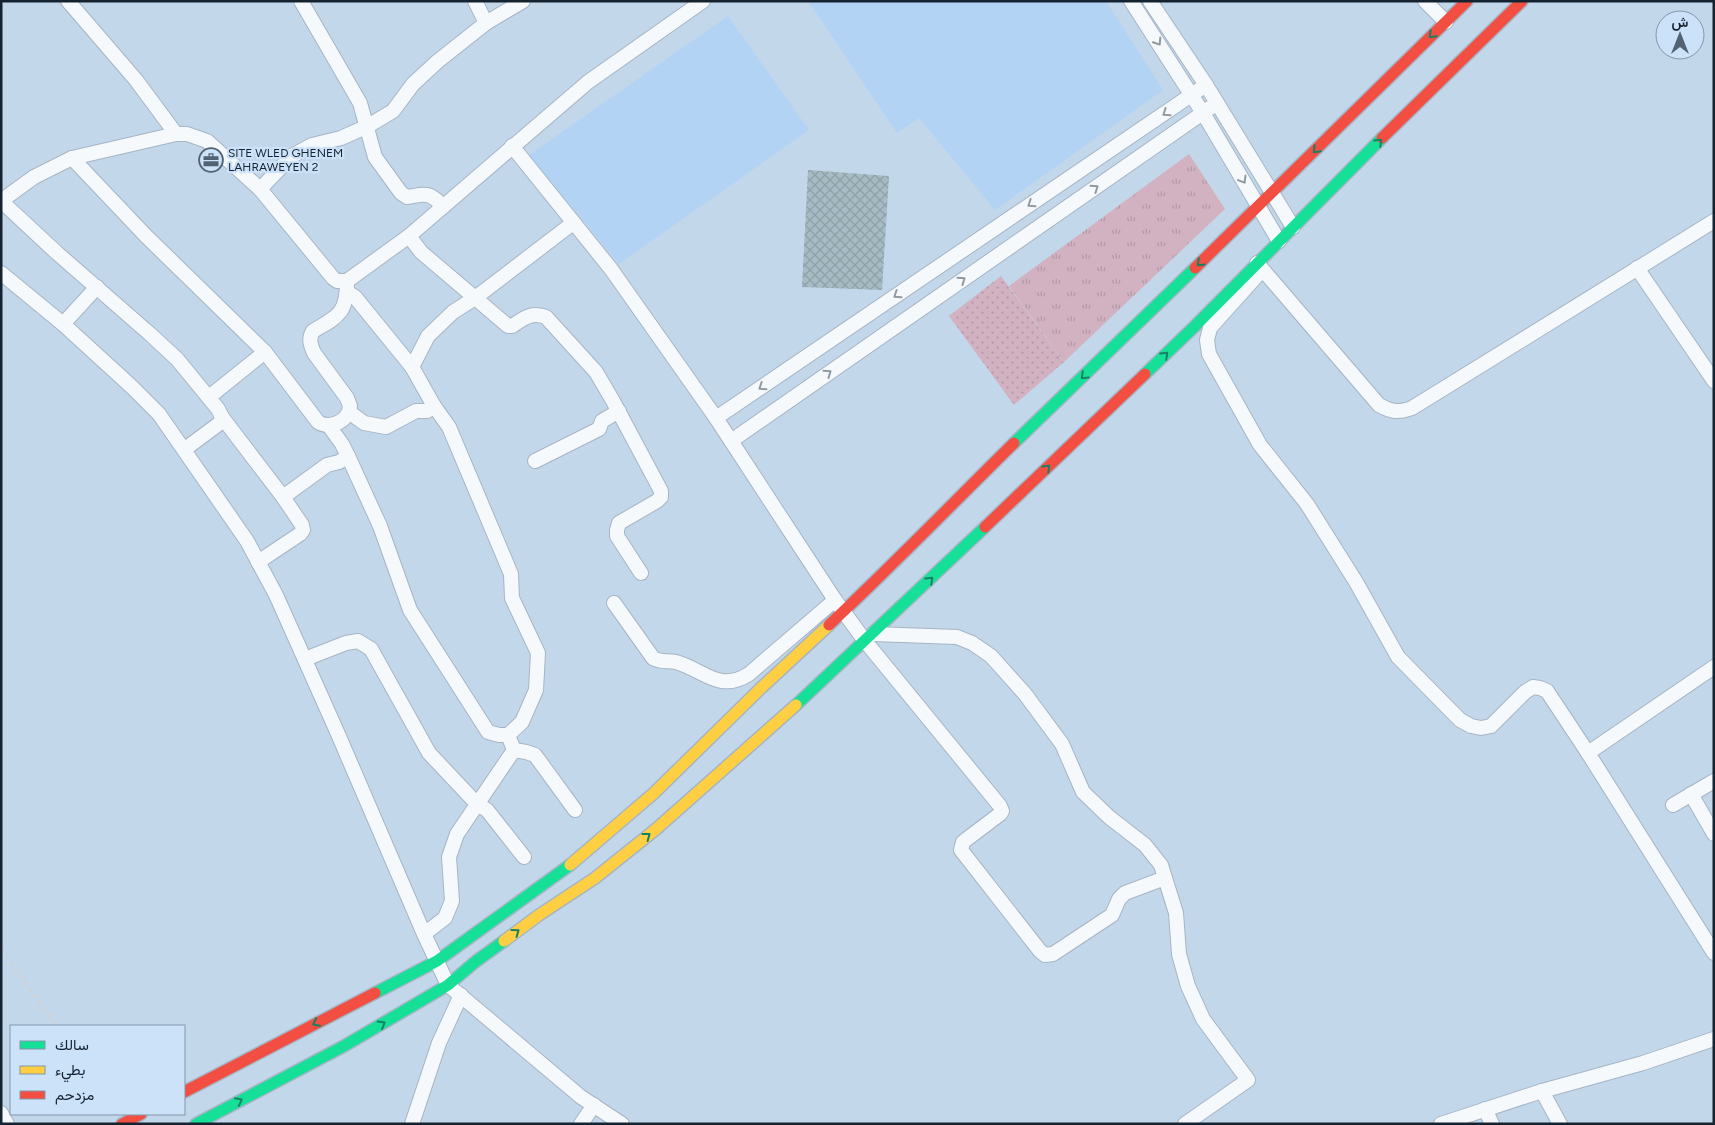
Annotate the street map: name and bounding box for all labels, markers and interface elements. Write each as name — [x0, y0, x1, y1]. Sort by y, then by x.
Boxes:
north arrow — [1655, 10, 1705, 60]
text: ش — [1672, 14, 1689, 31]
one-way arrow — [1429, 30, 1438, 39]
one-way arrow — [1152, 36, 1161, 46]
one-way arrow — [1162, 107, 1171, 116]
one-way arrow — [1373, 139, 1382, 148]
one-way arrow — [1313, 144, 1322, 153]
place label: SITE WLED GHENEM LAHRAWEYEN 2 — [228, 146, 343, 174]
office icon: SITE WLED GHENEM LAHRAWEYEN 2 — [198, 147, 224, 173]
one-way arrow — [1237, 175, 1247, 184]
one-way arrow — [1089, 185, 1099, 194]
one-way arrow — [1027, 198, 1037, 207]
one-way arrow — [1197, 257, 1206, 266]
one-way arrow — [956, 277, 965, 286]
one-way arrow — [893, 289, 902, 299]
one-way arrow — [1159, 352, 1168, 361]
one-way arrow — [822, 370, 832, 379]
one-way arrow — [1080, 371, 1089, 380]
one-way arrow — [759, 381, 768, 390]
one-way arrow — [1042, 465, 1051, 474]
one-way arrow — [924, 577, 933, 586]
one-way arrow — [641, 833, 651, 842]
one-way arrow — [510, 929, 520, 938]
one-way arrow — [312, 1017, 321, 1027]
one-way arrow — [377, 1021, 386, 1031]
legend — [10, 1025, 185, 1115]
text: سالك — [55, 1036, 89, 1054]
text: بطيء — [55, 1061, 85, 1083]
text: مزدحم — [55, 1086, 94, 1105]
one-way arrow — [234, 1097, 243, 1107]

